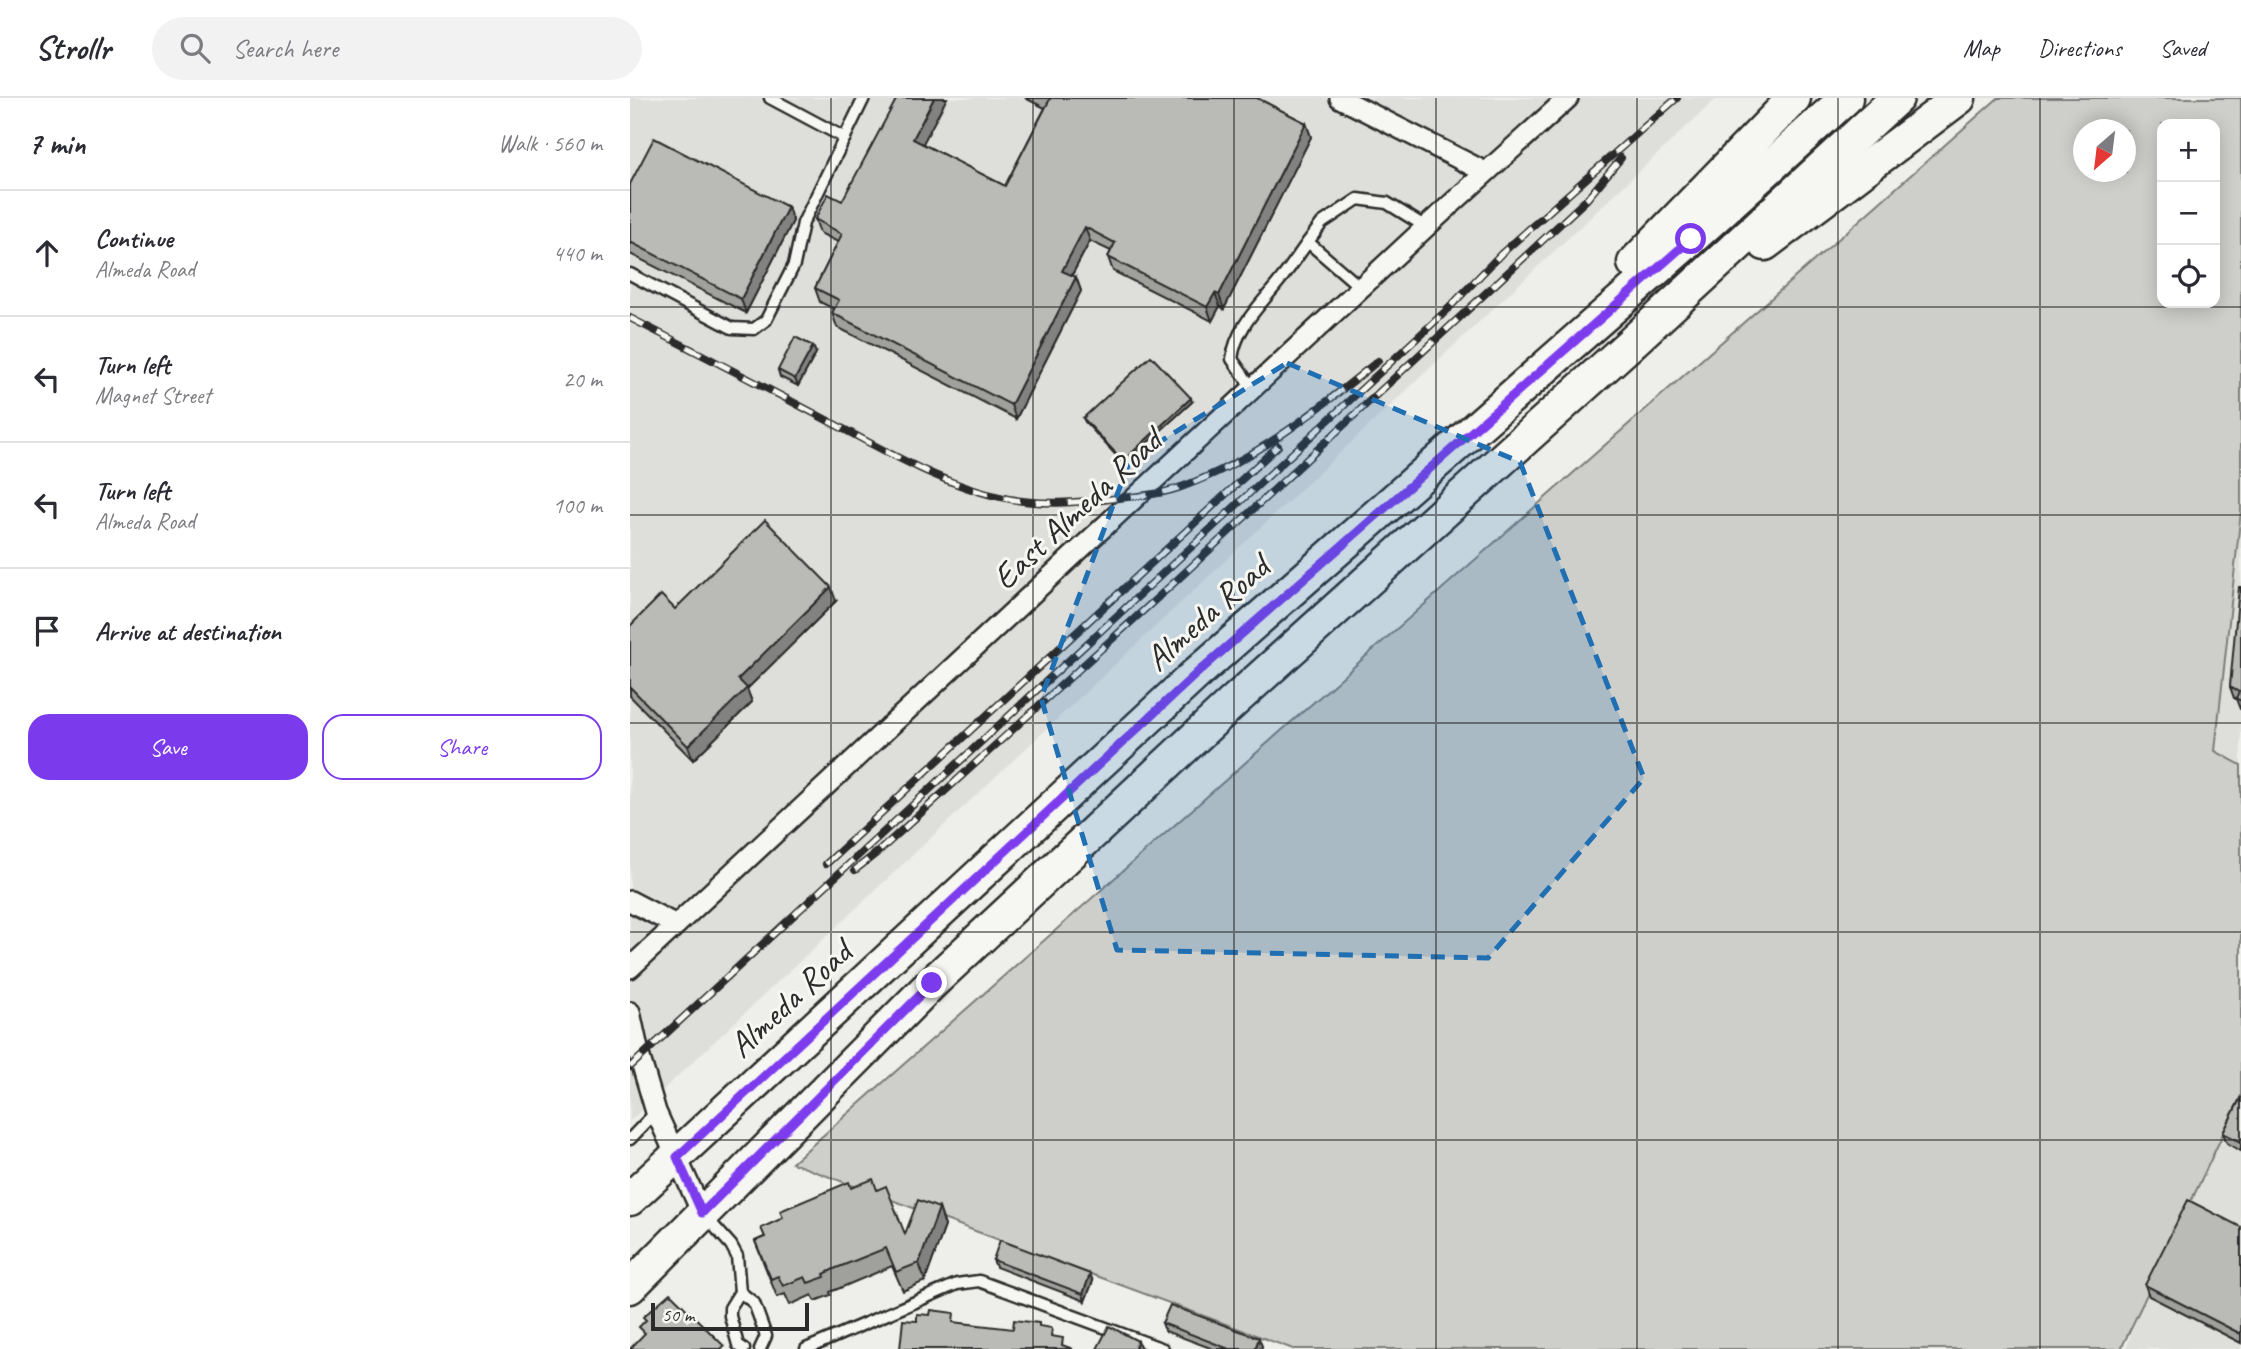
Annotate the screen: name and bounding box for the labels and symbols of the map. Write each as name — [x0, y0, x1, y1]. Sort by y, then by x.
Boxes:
north arrow — [2073, 119, 2136, 182]
route start — [1675, 223, 1706, 254]
street label: East Almeda Road — [983, 415, 1175, 599]
street label: Almeda Road — [1135, 542, 1283, 681]
street label: Almeda Road — [719, 927, 865, 1067]
route end — [916, 967, 947, 998]
scale bar — [651, 1300, 808, 1332]

